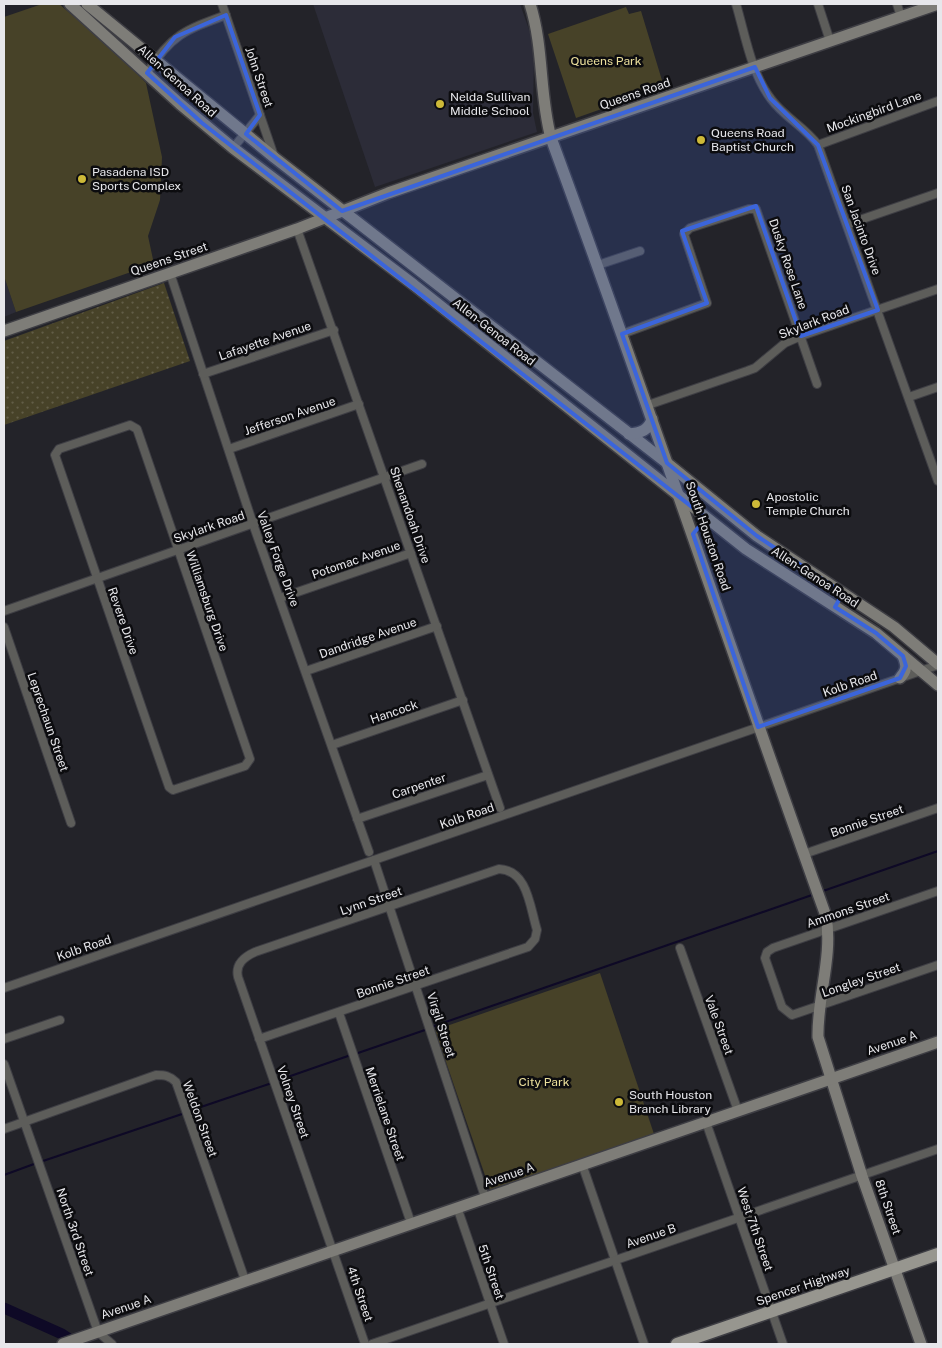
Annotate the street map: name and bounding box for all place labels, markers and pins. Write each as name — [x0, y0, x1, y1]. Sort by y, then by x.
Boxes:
place label: Nelda Sullivan Middle School — [450, 90, 530, 118]
marker: Nelda Sullivan Middle School — [434, 98, 446, 110]
place label: Queens Road Baptist Church — [711, 126, 794, 154]
marker: Queens Road Baptist Church — [695, 134, 707, 146]
place label: Pasadena ISD Sports Complex — [92, 165, 181, 193]
marker: Pasadena ISD Sports Complex — [76, 173, 88, 185]
place label: Apostolic Temple Church — [766, 490, 850, 518]
marker: Apostolic Temple Church — [750, 498, 762, 510]
place label: South Houston Branch Library — [629, 1088, 712, 1116]
marker: South Houston Branch Library — [613, 1096, 625, 1108]

